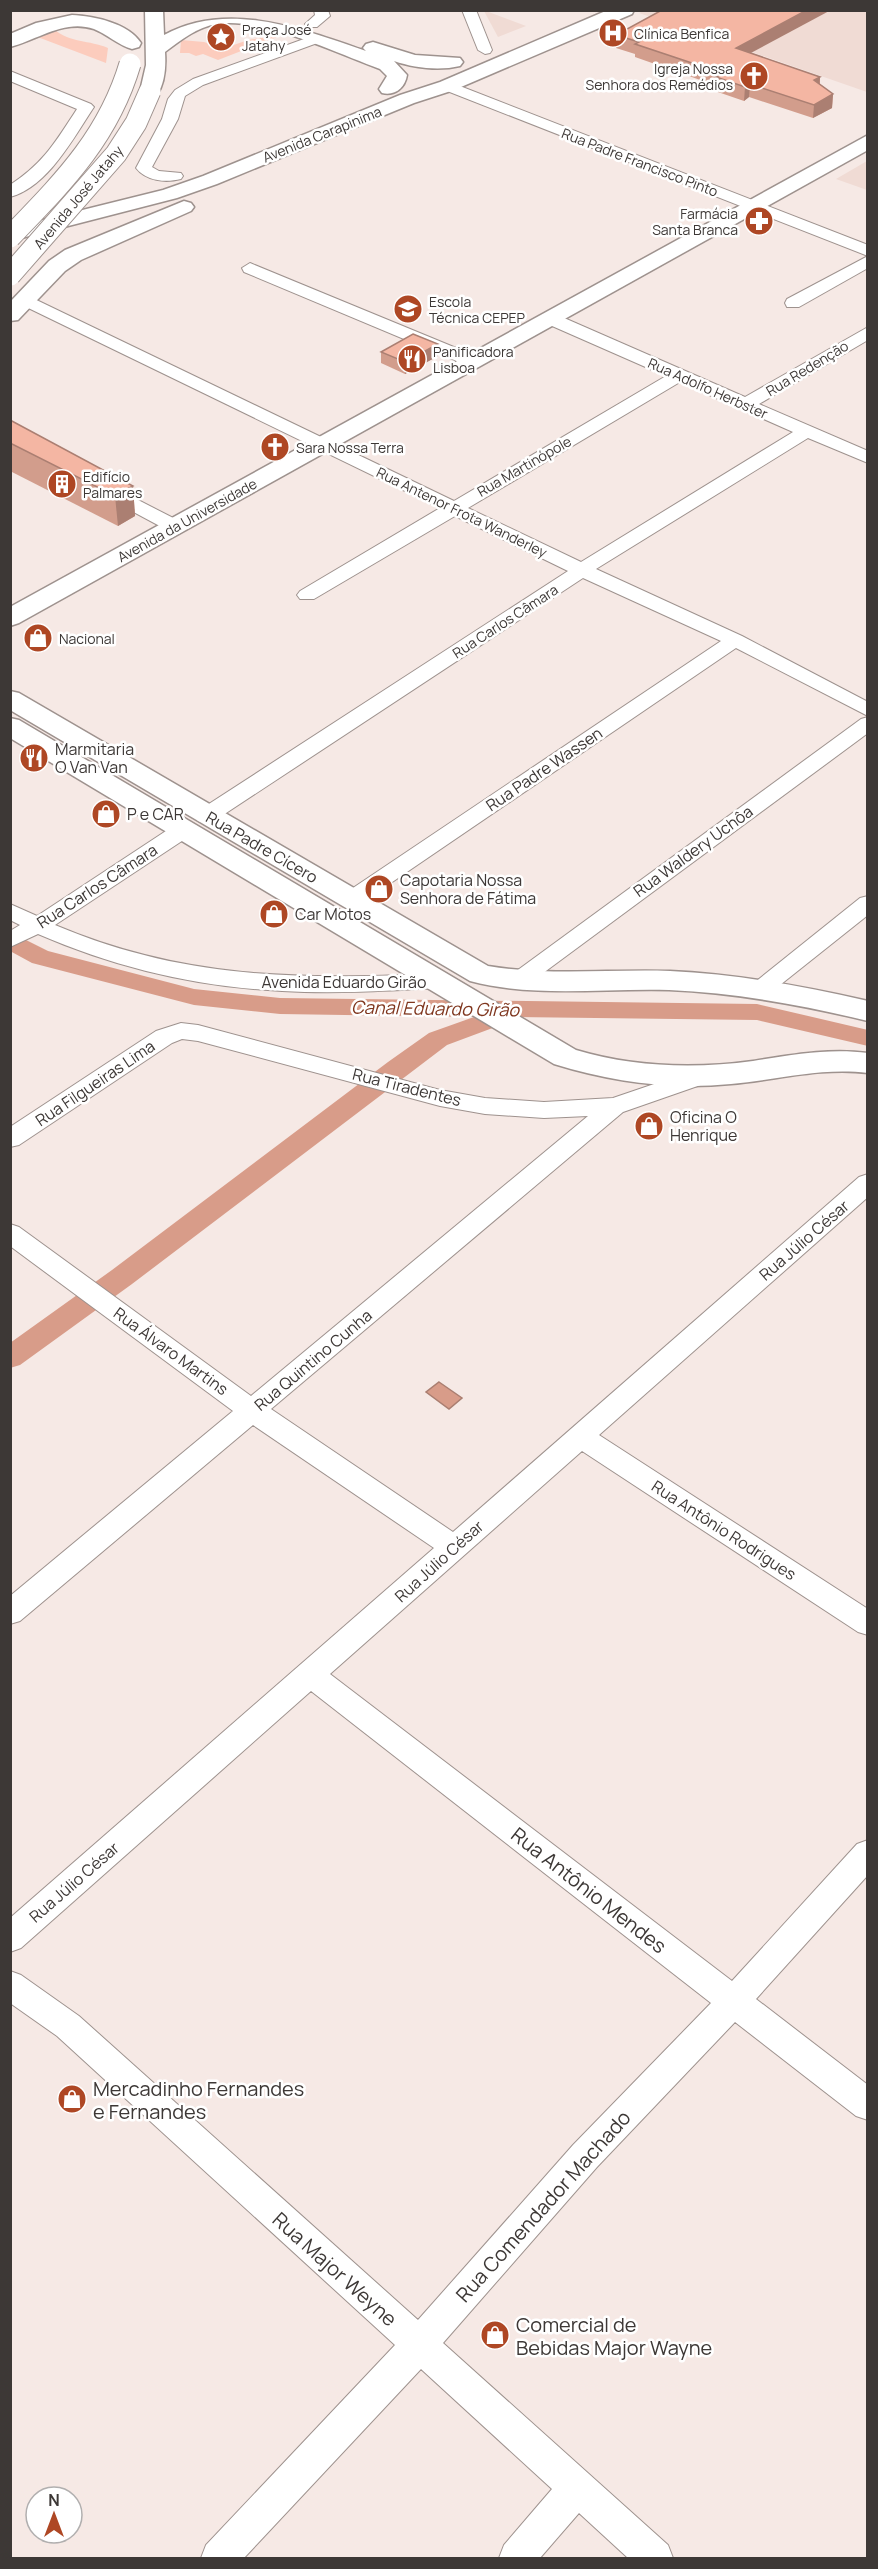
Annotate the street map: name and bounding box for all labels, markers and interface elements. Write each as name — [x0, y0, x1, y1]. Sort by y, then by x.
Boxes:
hospital icon: Clínica Benfica — [597, 17, 629, 49]
place label: Praça José Jatahy — [242, 20, 312, 55]
place icon: Praça José Jatahy — [205, 21, 237, 53]
place label: Clínica Benfica — [634, 24, 729, 43]
place label: Igreja Nossa Senhora dos Remédios — [586, 59, 733, 94]
church icon: Igreja Nossa Senhora dos Remédios — [738, 60, 770, 92]
street label: Avenida Carapinima — [260, 101, 384, 167]
street label: Rua Padre Francisco Pinto — [559, 123, 721, 201]
street label: Avenida José Jatahy — [29, 141, 127, 253]
place label: Farmácia Santa Branca — [652, 204, 738, 239]
pharmacy icon: Farmácia Santa Branca — [743, 205, 775, 237]
place label: Escola Técnica CEPEP — [429, 292, 526, 327]
school or university icon: Escola Técnica CEPEP — [392, 293, 424, 325]
street label: Rua Redenção — [762, 336, 852, 400]
place label: Panificadora Lisboa — [433, 342, 514, 377]
restaurant icon: Panificadora Lisboa — [396, 343, 428, 375]
street label: Rua Adolfo Herbster — [645, 353, 771, 423]
church icon: Sara Nossa Terra — [259, 431, 291, 463]
street label: Rua Martinópole — [473, 431, 575, 501]
place label: Sara Nossa Terra — [296, 438, 404, 457]
street label: Rua Antenor Frota Wanderley — [373, 462, 551, 562]
place label: Edifício Palmares — [83, 467, 142, 502]
building icon: Edifício Palmares — [46, 468, 78, 500]
street label: Avenida da Universidade — [114, 474, 260, 566]
street label: Rua Carlos Câmara — [449, 580, 561, 662]
shop icon: Nacional — [22, 622, 54, 654]
place label: Nacional — [59, 629, 115, 648]
street label: Rua Padre Wassen — [481, 722, 607, 816]
place label: Marmitaria O Van Van — [55, 738, 134, 778]
restaurant icon: Marmitaria O Van Van — [18, 742, 50, 774]
shop icon: P e CAR — [90, 798, 122, 830]
street label: Rua Waldery Uchôa — [629, 800, 757, 902]
place label: P e CAR — [127, 803, 184, 825]
street label: Rua Padre Cícero — [202, 806, 322, 888]
street label: Rua Carlos Câmara — [32, 839, 162, 933]
place label: Capotaria Nossa Senhora de Fátima — [400, 869, 536, 909]
shop icon: Capotaria Nossa Senhora de Fátima — [363, 873, 395, 905]
shop icon: Car Motos — [258, 898, 290, 930]
place label: Car Motos — [295, 903, 371, 925]
street label: Avenida Eduardo Girão — [262, 971, 426, 993]
water label: Canal Eduardo Girão — [351, 995, 520, 1021]
street label: Rua Filgueiras Lima — [31, 1035, 159, 1131]
street label: Rua Tiradentes — [350, 1063, 464, 1111]
place label: Oficina O Henrique — [670, 1106, 737, 1146]
shop icon: Oficina O Henrique — [633, 1110, 665, 1142]
street label: Rua Júlio César — [754, 1195, 854, 1285]
street label: Rua Álvaro Martins — [109, 1302, 233, 1400]
street label: Rua Quintino Cunha — [250, 1304, 376, 1416]
street label: Rua Antônio Rodrigues — [648, 1475, 800, 1585]
street label: Rua Júlio César — [390, 1515, 488, 1607]
street label: Rua Antônio Mendes — [506, 1821, 672, 1959]
street label: Rua Júlio César — [24, 1837, 124, 1927]
place label: Mercadinho Fernandes e Fernandes — [93, 2075, 304, 2125]
shop icon: Mercadinho Fernandes e Fernandes — [56, 2083, 88, 2115]
street label: Rua Comendador Machado — [450, 2104, 637, 2308]
street label: Rua Major Weyne — [267, 2206, 403, 2332]
place label: Comercial de Bebidas Major Wayne — [516, 2311, 712, 2361]
shop icon: Comercial de Bebidas Major Wayne — [479, 2319, 511, 2351]
north arrow — [24, 2485, 84, 2545]
text: N — [48, 2489, 60, 2511]

